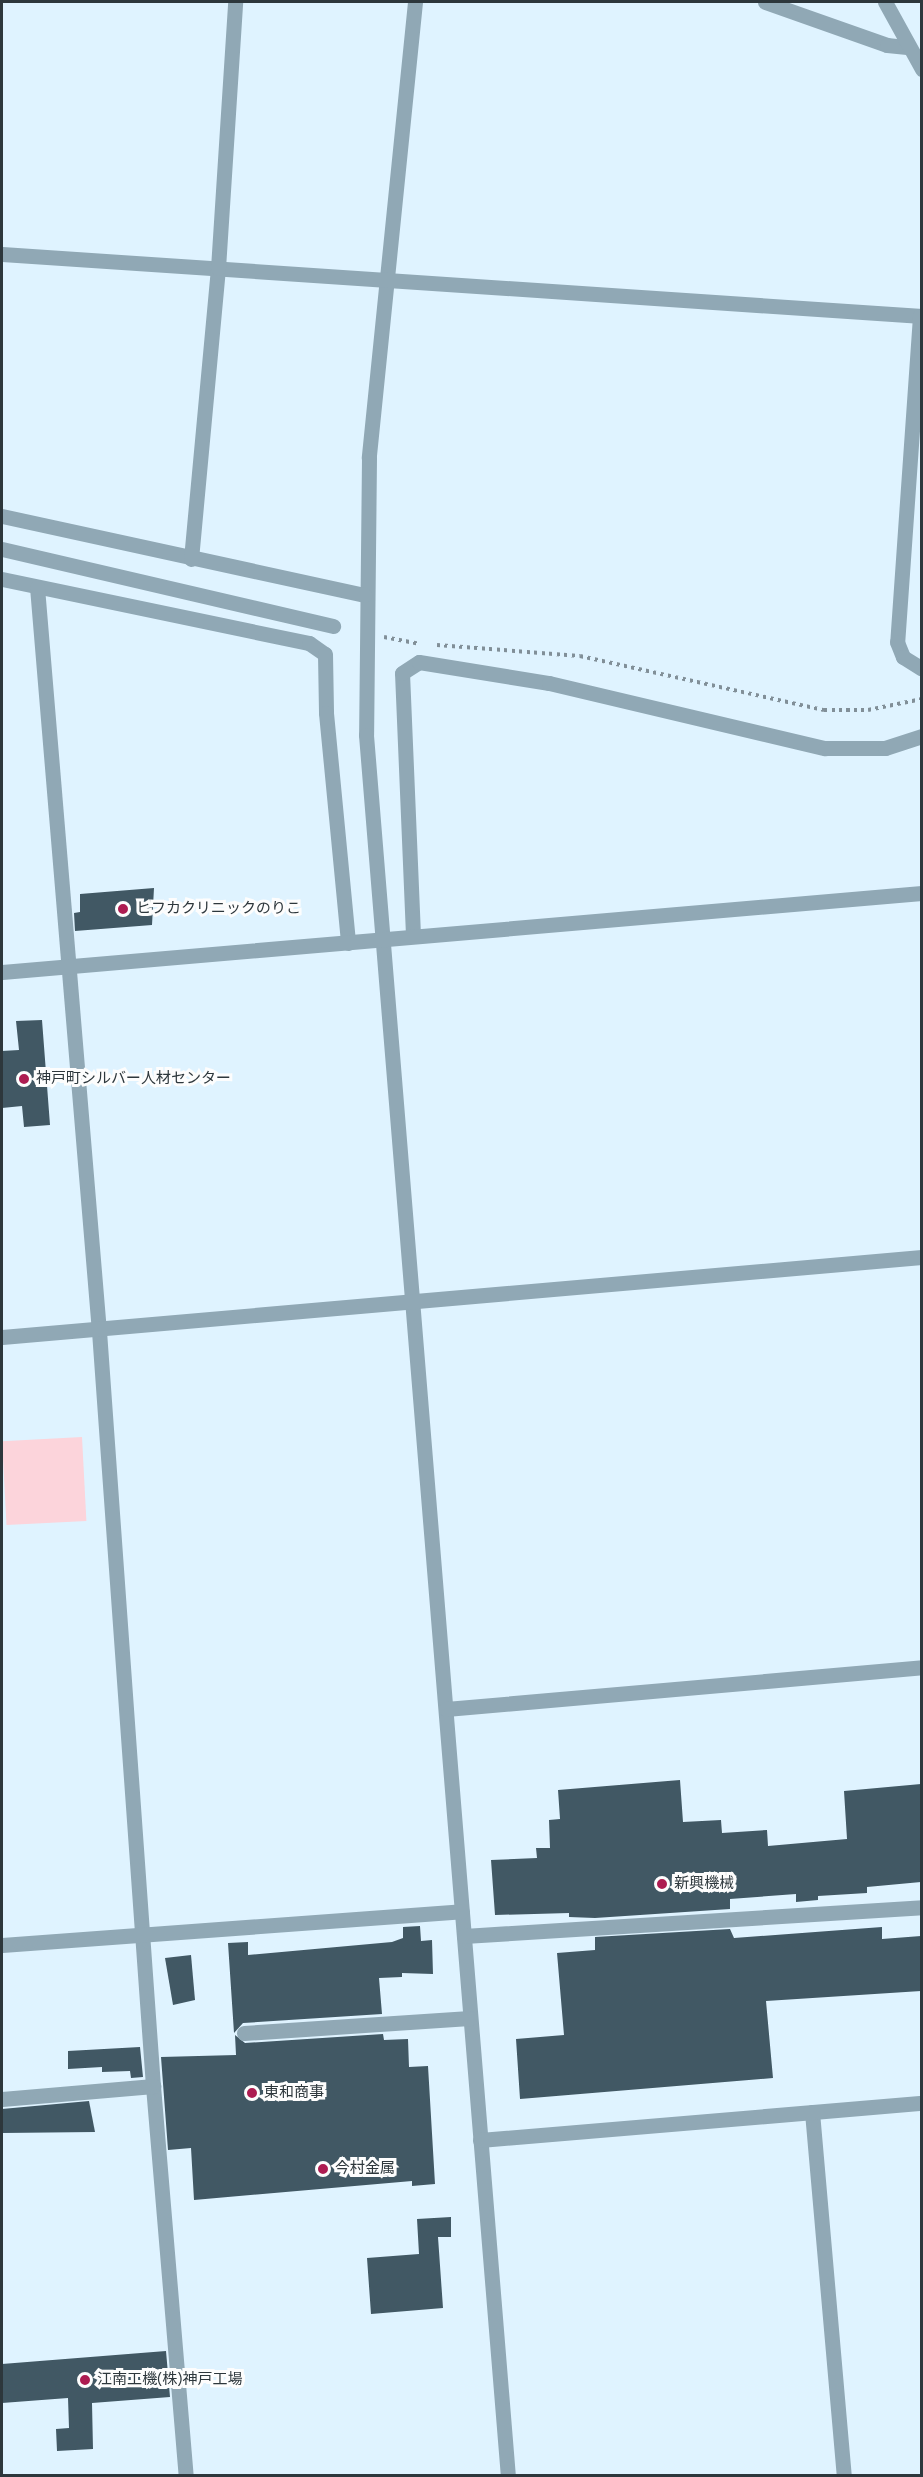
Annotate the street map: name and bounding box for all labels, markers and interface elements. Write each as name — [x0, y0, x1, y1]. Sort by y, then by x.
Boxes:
marker: ヒフカクリニックのりこ — [114, 900, 132, 918]
place label: ヒフカクリニックのりこ — [136, 900, 301, 918]
place label: 神戸町シルバー人材センター — [36, 1070, 231, 1088]
marker: 神戸町シルバー人材センター — [17, 1072, 31, 1086]
place label: 新興機械 — [674, 1875, 734, 1893]
marker: 新興機械 — [655, 1877, 669, 1891]
place label: 東和商事 — [264, 2084, 324, 2102]
marker: 東和商事 — [245, 2086, 259, 2100]
place label: 今村金属 — [335, 2160, 395, 2178]
marker: 今村金属 — [316, 2162, 330, 2176]
place label: 江南工機(株)神戸工場 — [97, 2371, 243, 2389]
marker: 江南工機(株)神戸工場 — [78, 2373, 92, 2387]

